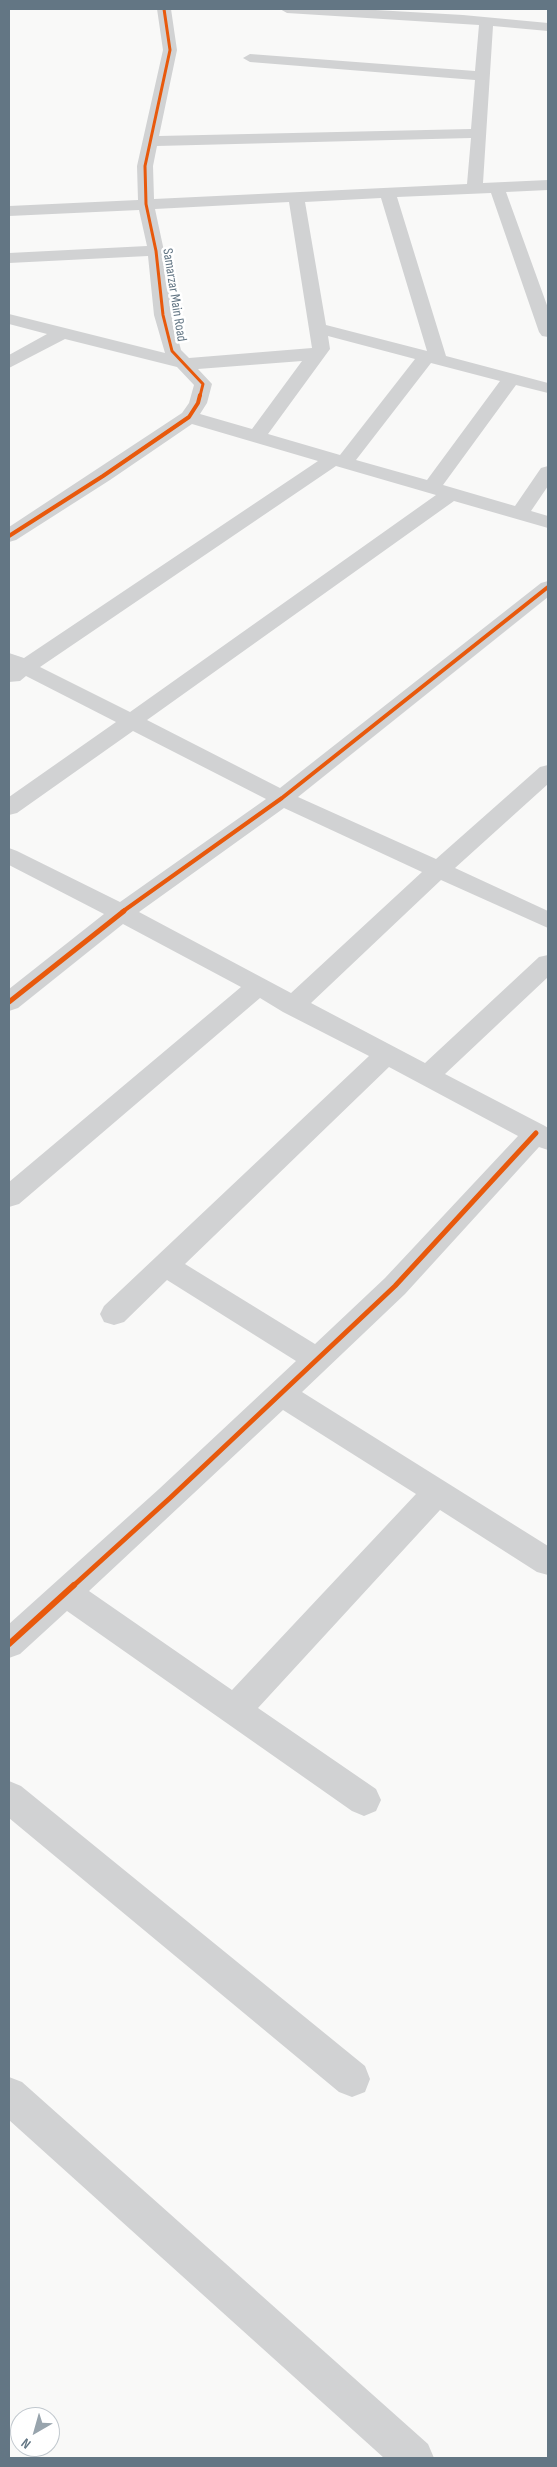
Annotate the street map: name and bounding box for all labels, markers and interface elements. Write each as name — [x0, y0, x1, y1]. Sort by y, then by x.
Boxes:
street label: Samarzar Main Road — [158, 247, 190, 343]
north arrow — [10, 2407, 60, 2457]
text: N — [18, 2434, 34, 2452]

